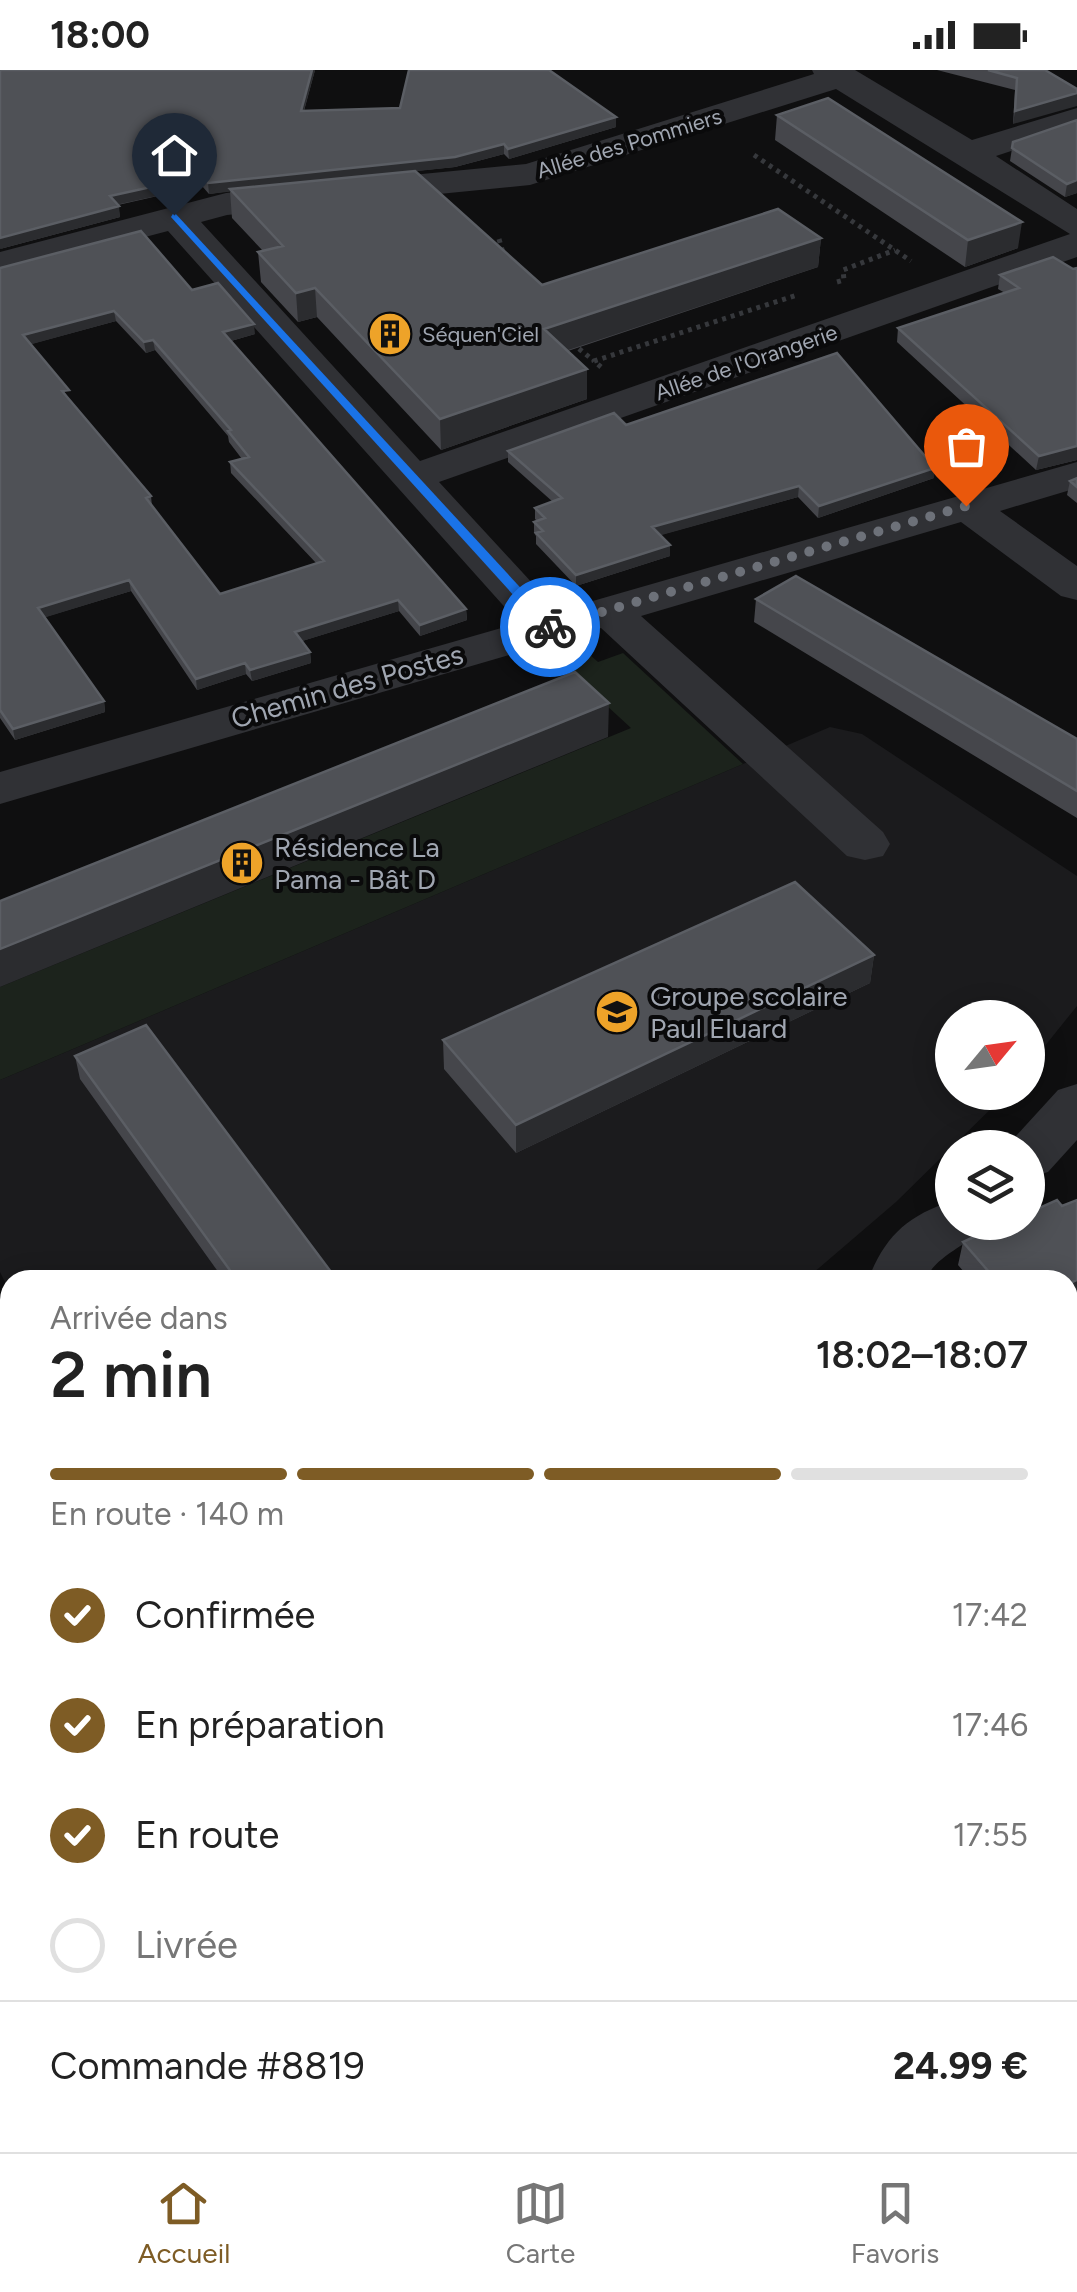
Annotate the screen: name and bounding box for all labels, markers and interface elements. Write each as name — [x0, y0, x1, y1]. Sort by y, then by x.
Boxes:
text: 18:00 — [50, 12, 150, 58]
street label: Allée des Pommiers — [533, 102, 725, 184]
pin — [132, 113, 217, 216]
icon: home — [147, 128, 202, 183]
building icon: Séquen'Ciel — [367, 311, 413, 357]
street label: Allée de l'Orangerie — [651, 319, 841, 406]
place label: Séquen'Ciel — [422, 321, 539, 348]
pin — [924, 404, 1009, 507]
icon: bag — [939, 419, 994, 474]
courier — [500, 577, 600, 677]
icon: bike — [523, 600, 578, 655]
street label: Chemin des Postes — [227, 637, 467, 735]
place label: Résidence La Pama - Bât D — [274, 830, 440, 896]
building icon: Résidence La Pama - Bât D — [219, 840, 265, 886]
place label: Groupe scolaire Paul Eluard — [650, 979, 848, 1045]
school or university icon: Groupe scolaire Paul Eluard — [594, 989, 640, 1035]
north arrow — [935, 1000, 1045, 1110]
map controls — [935, 1000, 1045, 1240]
button: layers — [935, 1130, 1045, 1240]
text: Arrivée dans — [50, 1299, 228, 1337]
text: 18:02–18:07 — [816, 1332, 1028, 1378]
text: 2 min — [50, 1335, 212, 1413]
text: En route · 140 m — [50, 1495, 284, 1533]
icon: check — [50, 1588, 105, 1643]
text: Confirmée — [135, 1592, 315, 1638]
text: 17:42 — [952, 1596, 1028, 1634]
icon: check — [50, 1698, 105, 1753]
text: En préparation — [135, 1702, 385, 1748]
text: 17:46 — [952, 1706, 1028, 1744]
icon: check — [50, 1808, 105, 1863]
text: En route — [135, 1812, 279, 1858]
text: 17:55 — [953, 1816, 1028, 1854]
text: Livrée — [135, 1922, 238, 1968]
text: Commande #8819 — [50, 2043, 365, 2089]
text: 24.99 € — [893, 2043, 1028, 2089]
tab: Accueil — [138, 2176, 230, 2270]
tab: Carte — [506, 2176, 575, 2270]
tab: Favoris — [851, 2176, 939, 2270]

